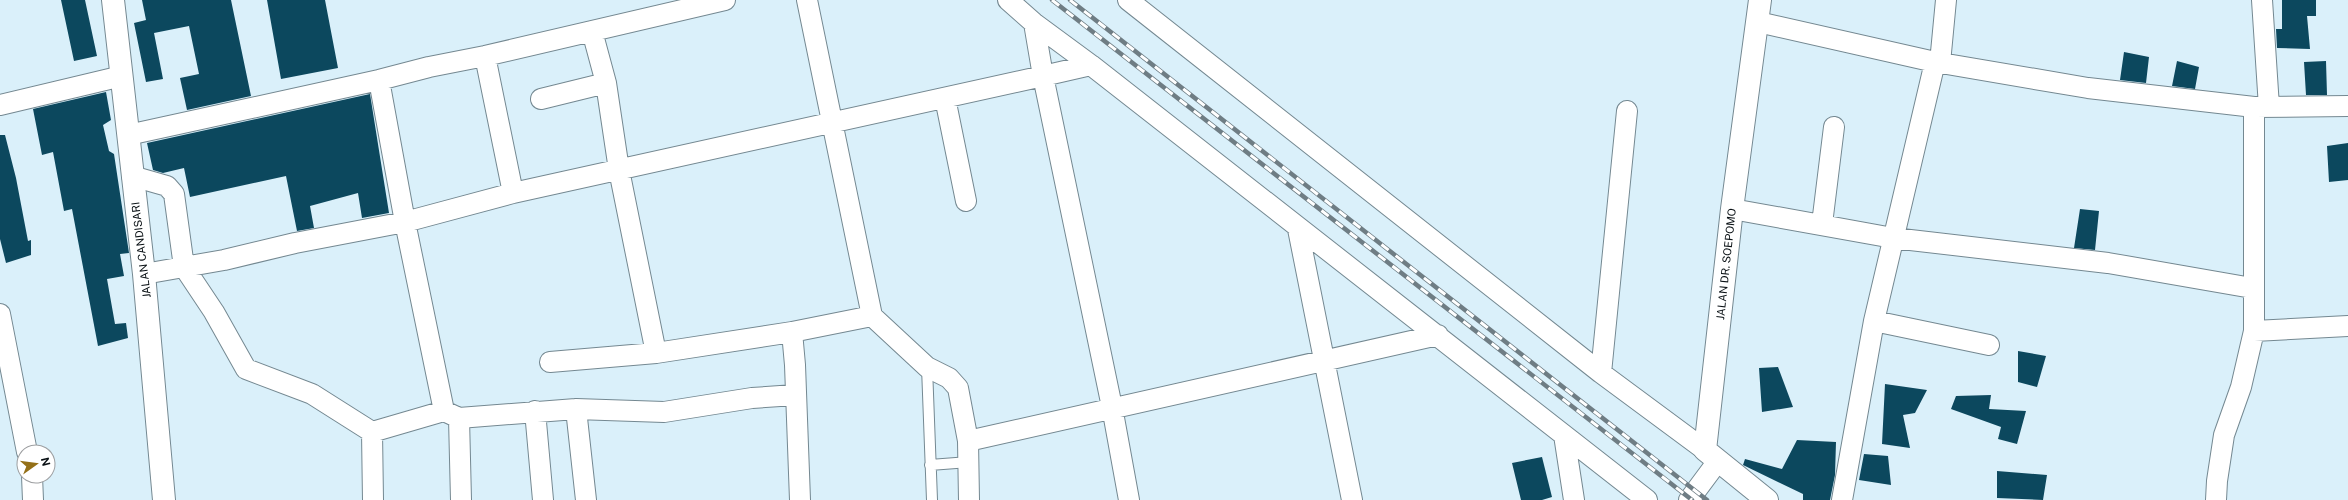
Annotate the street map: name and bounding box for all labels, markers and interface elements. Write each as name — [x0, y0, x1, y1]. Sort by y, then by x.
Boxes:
street label: JALAN CANDISARI — [129, 201, 153, 299]
street label: JALAN DR. SOEPOMO — [1714, 208, 1738, 320]
north arrow — [16, 444, 56, 484]
text: N — [39, 456, 53, 467]

